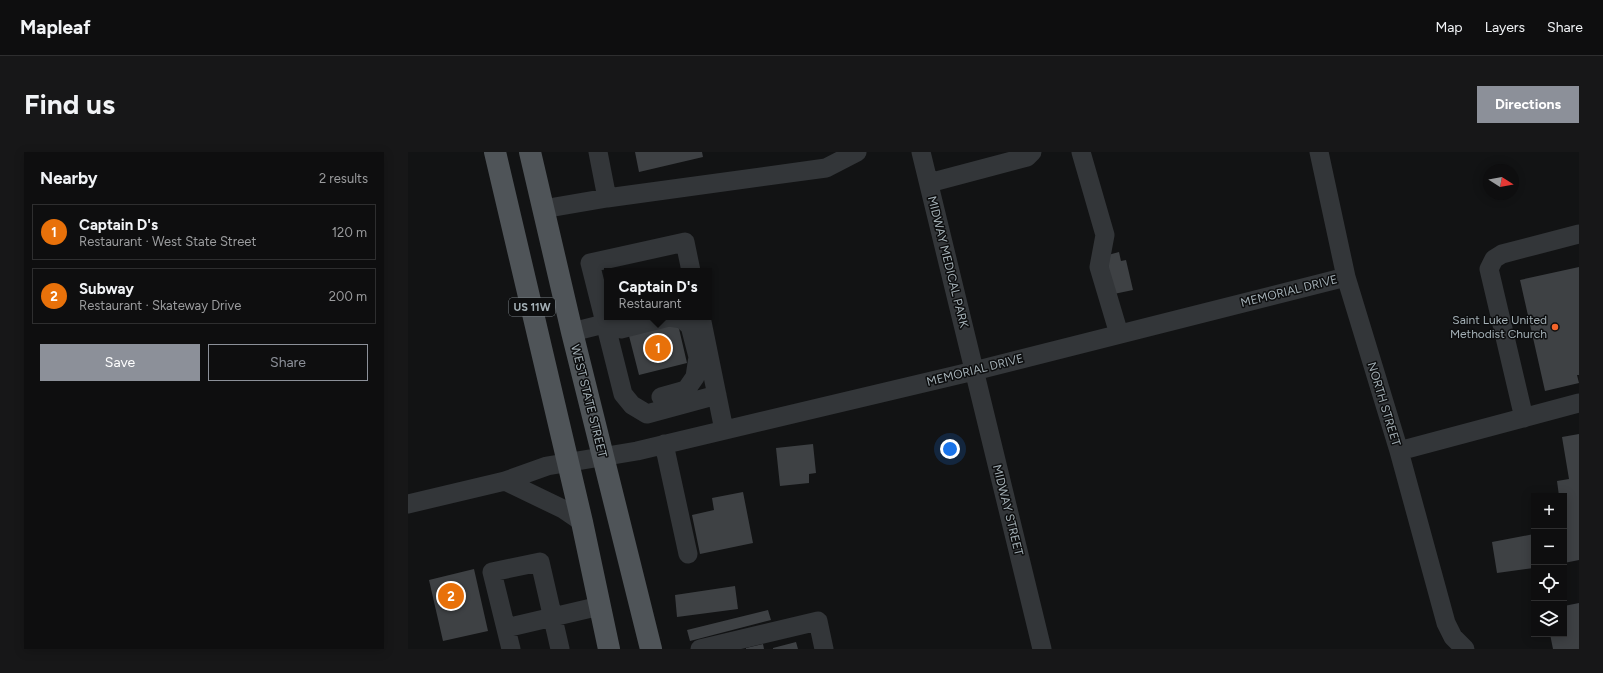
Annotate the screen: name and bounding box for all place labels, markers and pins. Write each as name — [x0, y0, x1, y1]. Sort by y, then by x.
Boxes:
place label: Saint Luke United Methodist Church — [1450, 313, 1547, 341]
marker: Saint Luke United Methodist Church — [1550, 322, 1560, 332]
pin: 1 — [645, 333, 671, 363]
pin: 2 — [438, 581, 464, 611]

